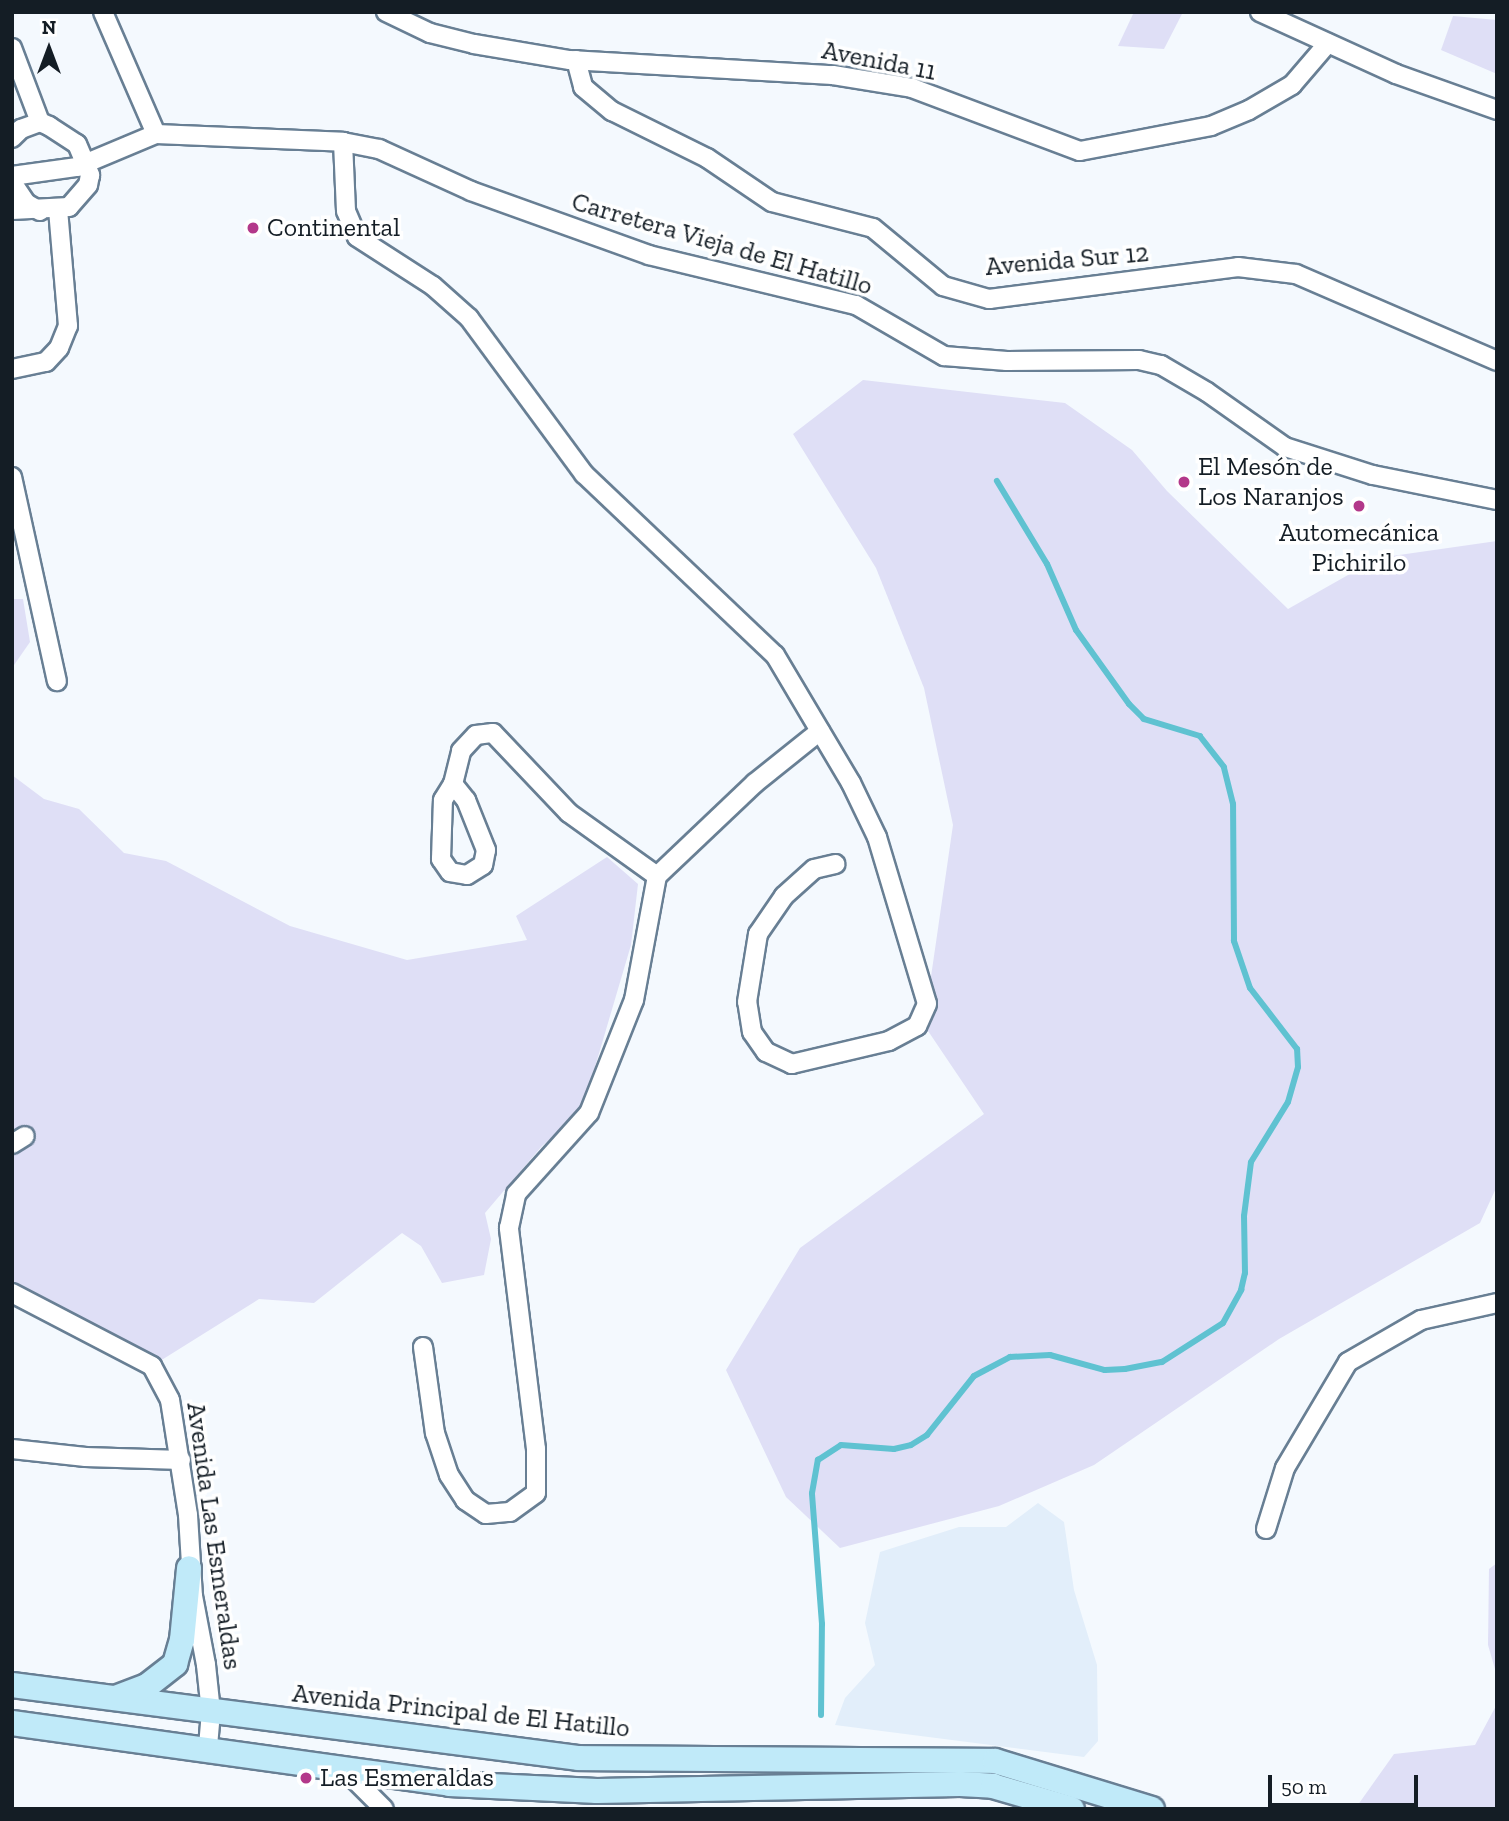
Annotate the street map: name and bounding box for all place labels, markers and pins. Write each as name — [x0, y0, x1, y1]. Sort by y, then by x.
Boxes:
place label: Continental — [267, 212, 400, 244]
marker: Continental — [245, 220, 261, 236]
place label: El Mesón de Los Naranjos — [1198, 451, 1344, 512]
marker: El Mesón de Los Naranjos — [1176, 474, 1192, 490]
marker: Automecánica Pichirilo — [1351, 498, 1367, 514]
place label: Automecánica Pichirilo — [1279, 517, 1439, 578]
place label: Las Esmeraldas — [320, 1762, 494, 1794]
marker: Las Esmeraldas — [298, 1770, 314, 1786]

